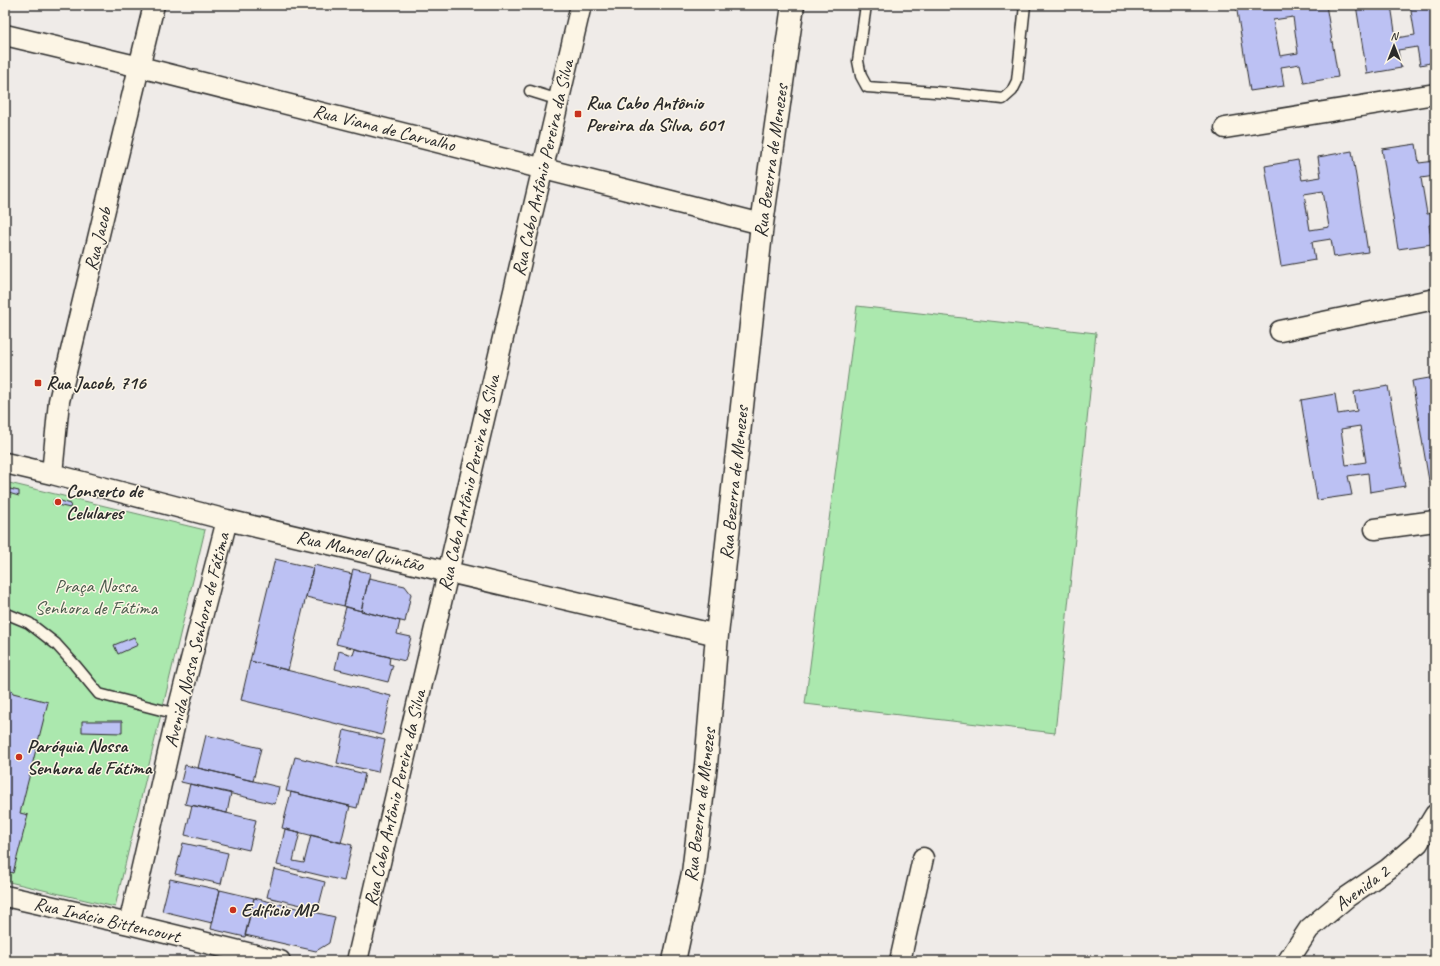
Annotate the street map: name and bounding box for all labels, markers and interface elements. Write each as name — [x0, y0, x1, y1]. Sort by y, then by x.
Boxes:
north arrow — [1374, 26, 1414, 66]
text: N — [1391, 29, 1400, 43]
street label: Rua Cabo Antônio Pereira da Silva — [506, 55, 580, 278]
street label: Rua Bezerra de Menezes — [748, 80, 794, 239]
place label: Rua Cabo Antônio Pereira da Silva, 601 — [586, 91, 726, 137]
street label: Rua Viana de Carvalho — [310, 99, 459, 158]
marker: Rua Cabo Antônio Pereira da Silva, 601 — [573, 109, 583, 119]
street label: Rua Jacob — [79, 203, 118, 273]
street label: Rua Cabo Antônio Pereira da Silva — [432, 370, 506, 593]
place label: Rua Jacob, 716 — [46, 371, 148, 395]
marker: Rua Jacob, 716 — [33, 378, 43, 388]
street label: Rua Bezerra de Menezes — [714, 403, 754, 561]
place label: Conserto de Celulares — [66, 479, 144, 525]
marker: Conserto de Celulares — [53, 497, 63, 507]
street label: Rua Manoel Quintão — [294, 525, 427, 578]
street label: Avenida Nossa Senhora de Fátima — [159, 529, 236, 750]
park label: Praça Nossa Senhora de Fátima — [35, 574, 159, 620]
street label: Rua Cabo Antônio Pereira da Silva — [358, 685, 432, 908]
street label: Rua Bezerra de Menezes — [679, 724, 722, 883]
place label: Paróquia Nossa Senhora de Fátima — [27, 734, 153, 780]
marker: Paróquia Nossa Senhora de Fátima — [14, 752, 24, 762]
street label: Avenida 2 — [1330, 859, 1395, 916]
street label: Rua Inácio Bittencourt — [32, 892, 184, 949]
place label: Edifício MP — [241, 898, 320, 922]
marker: Edifício MP — [228, 905, 238, 915]

